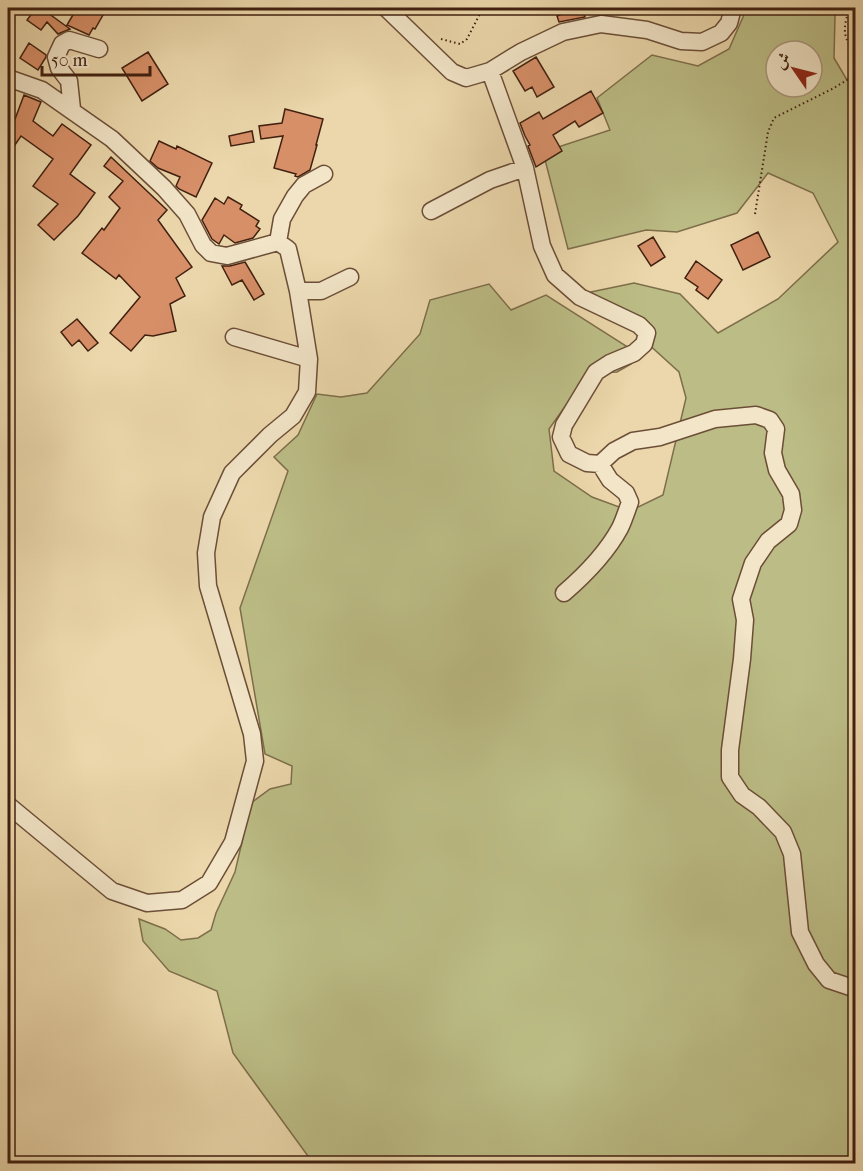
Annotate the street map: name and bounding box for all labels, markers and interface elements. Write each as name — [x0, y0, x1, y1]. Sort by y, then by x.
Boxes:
scale bar — [42, 39, 150, 77]
north arrow — [764, 39, 824, 99]
text: ش — [770, 49, 794, 73]
text: 50 m — [51, 50, 88, 71]

